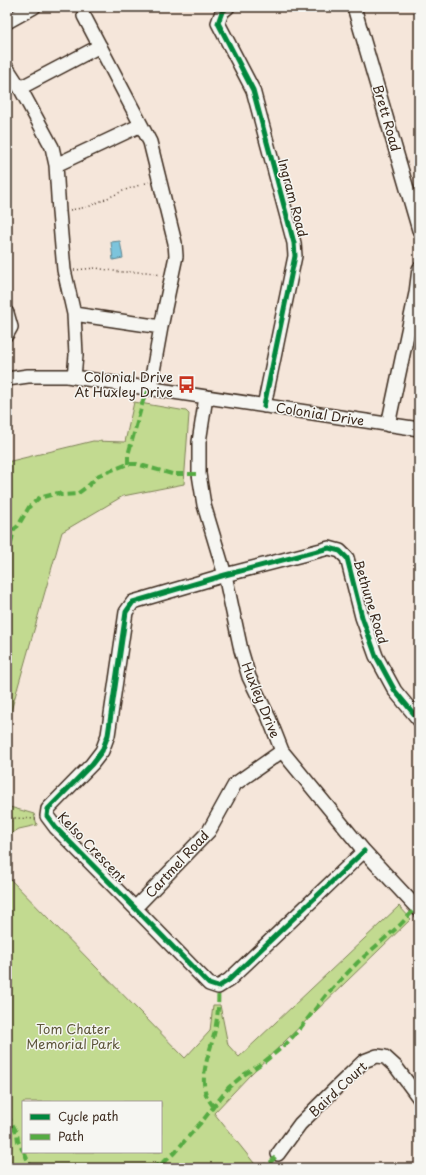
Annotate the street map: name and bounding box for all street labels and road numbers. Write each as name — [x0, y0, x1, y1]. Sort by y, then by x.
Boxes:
street label: Brett Road — [369, 82, 406, 153]
street label: Ingram Road — [274, 157, 313, 239]
street label: Colonial Drive — [275, 397, 366, 430]
street label: Bethune Road — [350, 558, 393, 646]
street label: Huxley Drive — [238, 659, 285, 741]
street label: Kelso Crescent — [54, 807, 131, 886]
street label: Cartmel Road — [141, 826, 213, 901]
street label: Baird Court — [304, 1057, 371, 1121]

